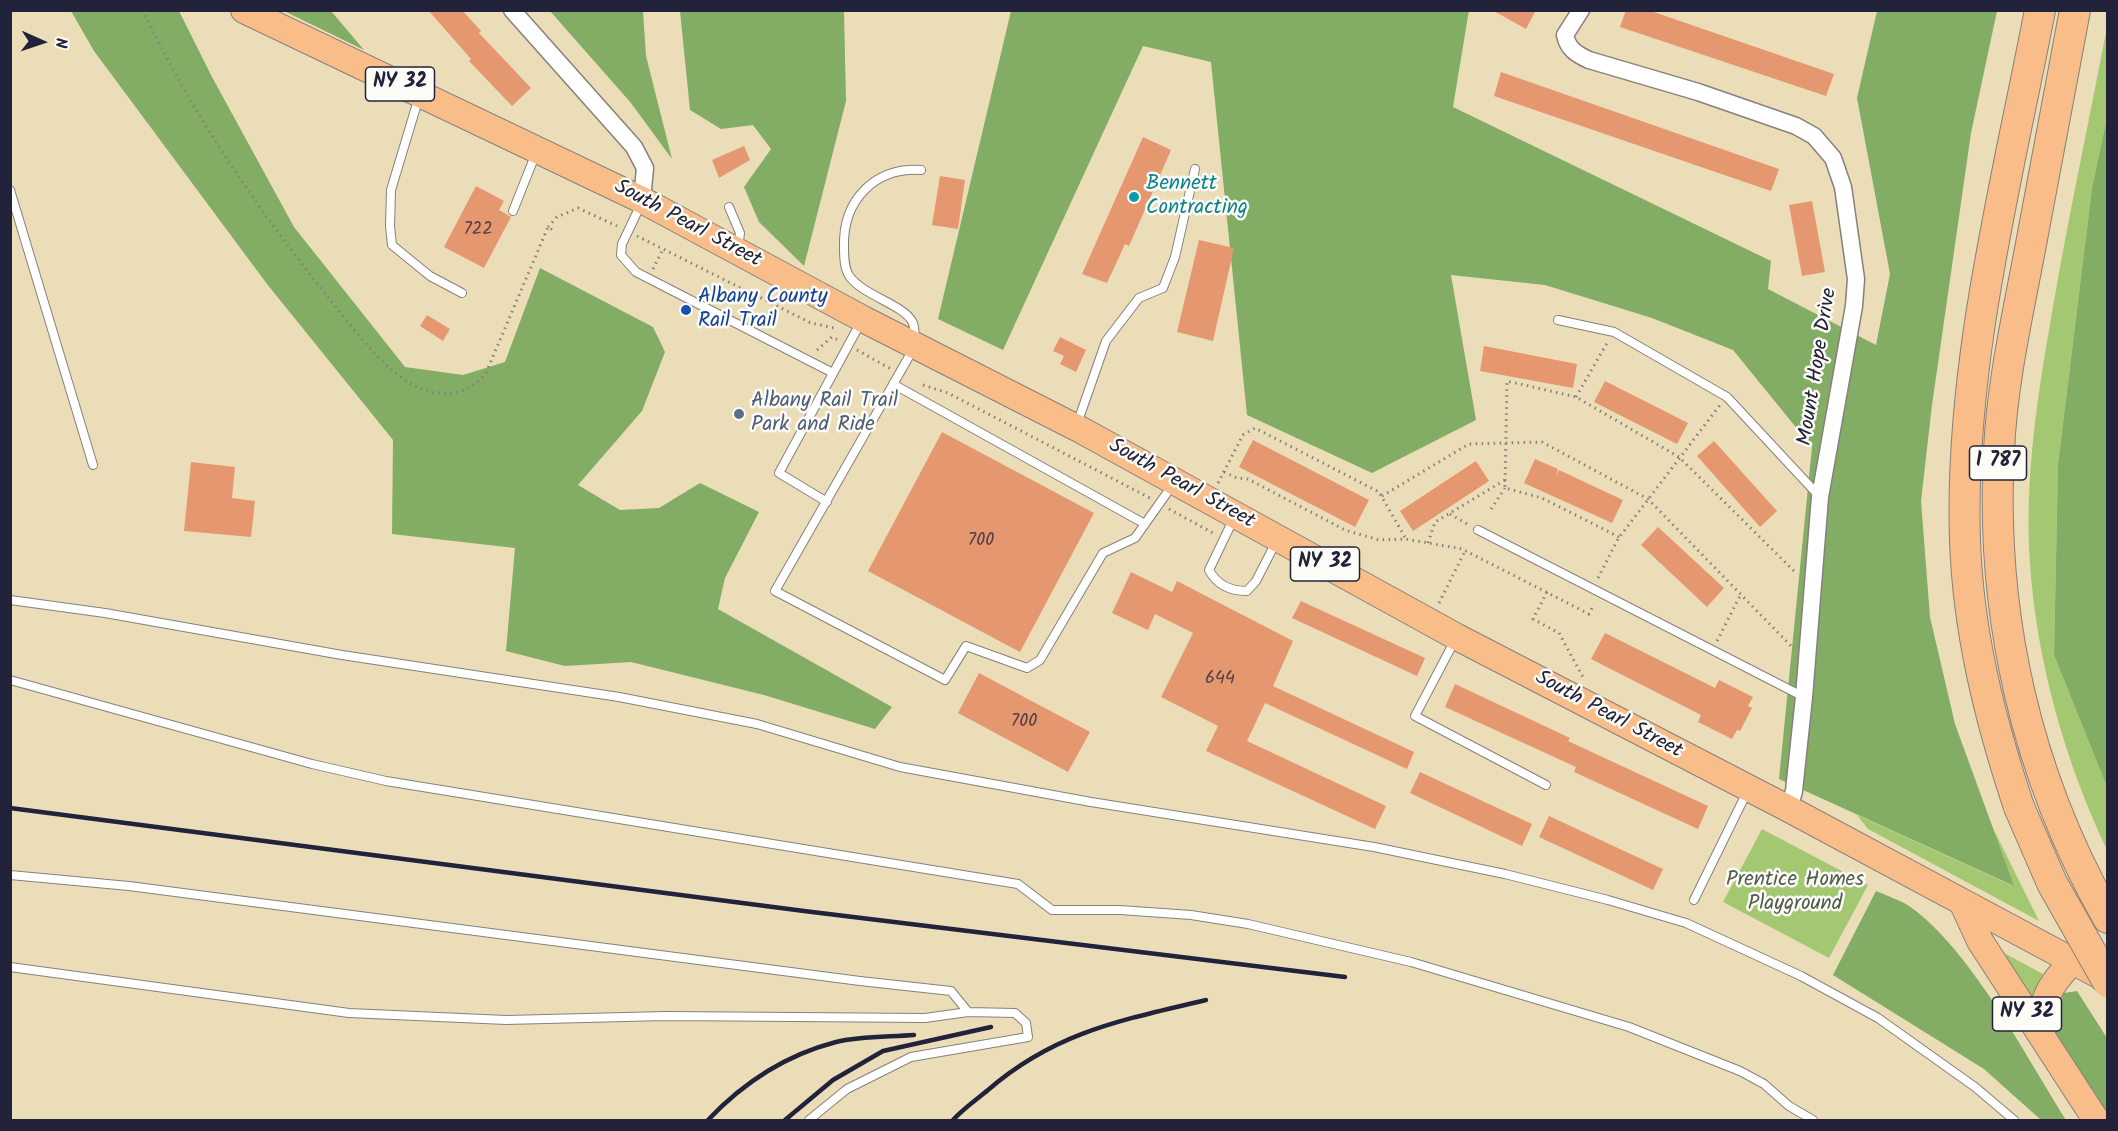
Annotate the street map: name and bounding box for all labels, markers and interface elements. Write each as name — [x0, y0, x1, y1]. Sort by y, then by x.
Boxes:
north arrow — [12, 12, 72, 72]
text: N — [48, 37, 73, 49]
road number: NY 32 — [366, 67, 434, 101]
place label: Bennett Contracting — [1146, 172, 1248, 222]
street label: South Pearl Street — [609, 176, 765, 274]
marker: Bennett Contracting — [1127, 190, 1141, 204]
house number: 722 — [463, 220, 493, 242]
place label: Albany County Rail Trail — [698, 285, 828, 335]
street label: Mount Hope Drive — [1794, 286, 1844, 448]
marker: Albany County Rail Trail — [679, 303, 693, 317]
place label: Albany Rail Trail Park and Ride — [751, 389, 898, 439]
marker: Albany Rail Trail Park and Ride — [732, 407, 746, 421]
street label: South Pearl Street — [1104, 434, 1258, 536]
road number: I 787 — [1970, 446, 2026, 480]
house number: 700 — [968, 531, 994, 553]
road number: NY 32 — [1290, 547, 1360, 581]
street label: South Pearl Street — [1530, 667, 1686, 765]
house number: 644 — [1205, 669, 1235, 691]
house number: 700 — [1011, 712, 1037, 734]
park label: Prentice Homes Playground — [1726, 868, 1864, 918]
road number: NY 32 — [1992, 997, 2062, 1031]

